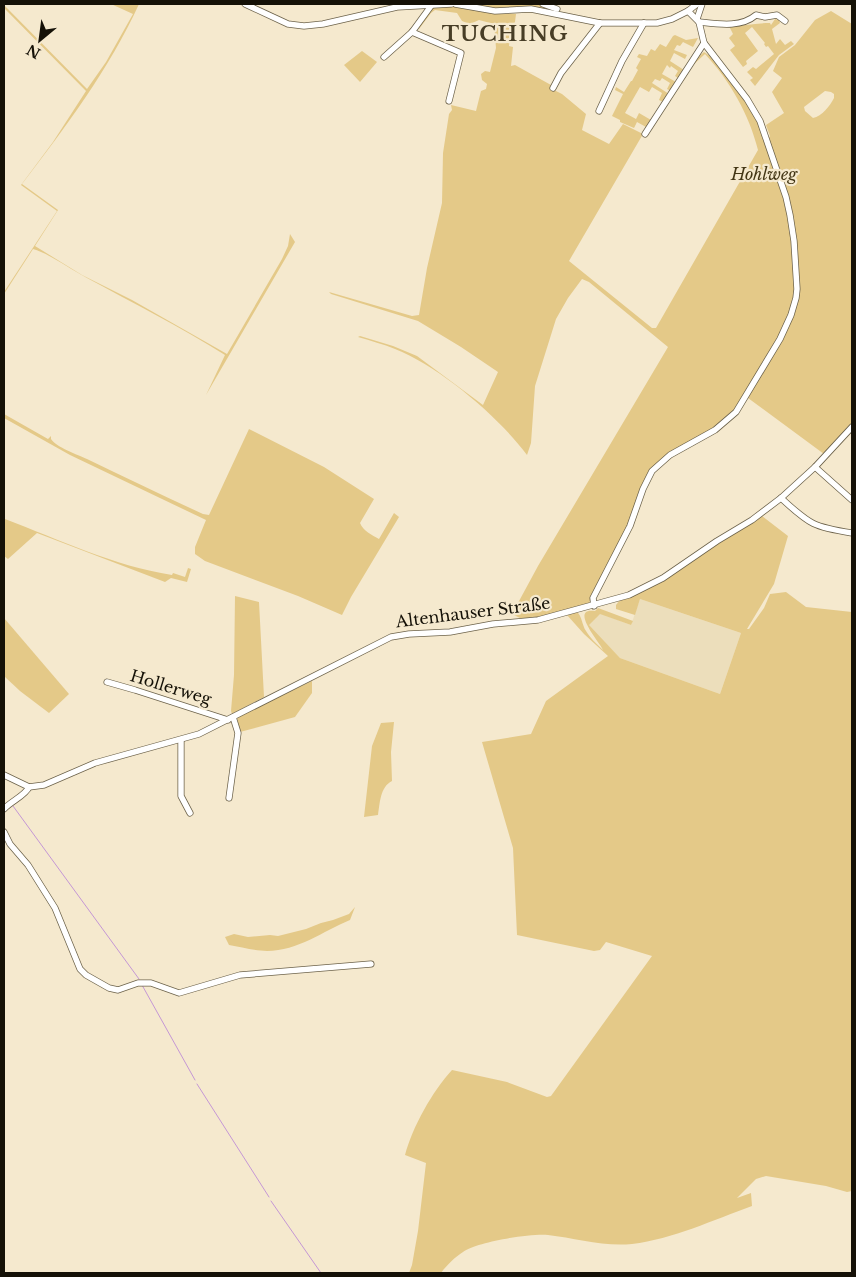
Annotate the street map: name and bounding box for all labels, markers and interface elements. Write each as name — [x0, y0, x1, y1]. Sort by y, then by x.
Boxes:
north arrow — [15, 15, 65, 65]
district label: TUCHING — [442, 21, 568, 47]
text: N — [24, 40, 44, 62]
park label: Hohlweg — [730, 164, 798, 184]
street label: Altenhauser Straße — [394, 593, 551, 632]
street label: Hollerweg — [128, 665, 215, 709]

